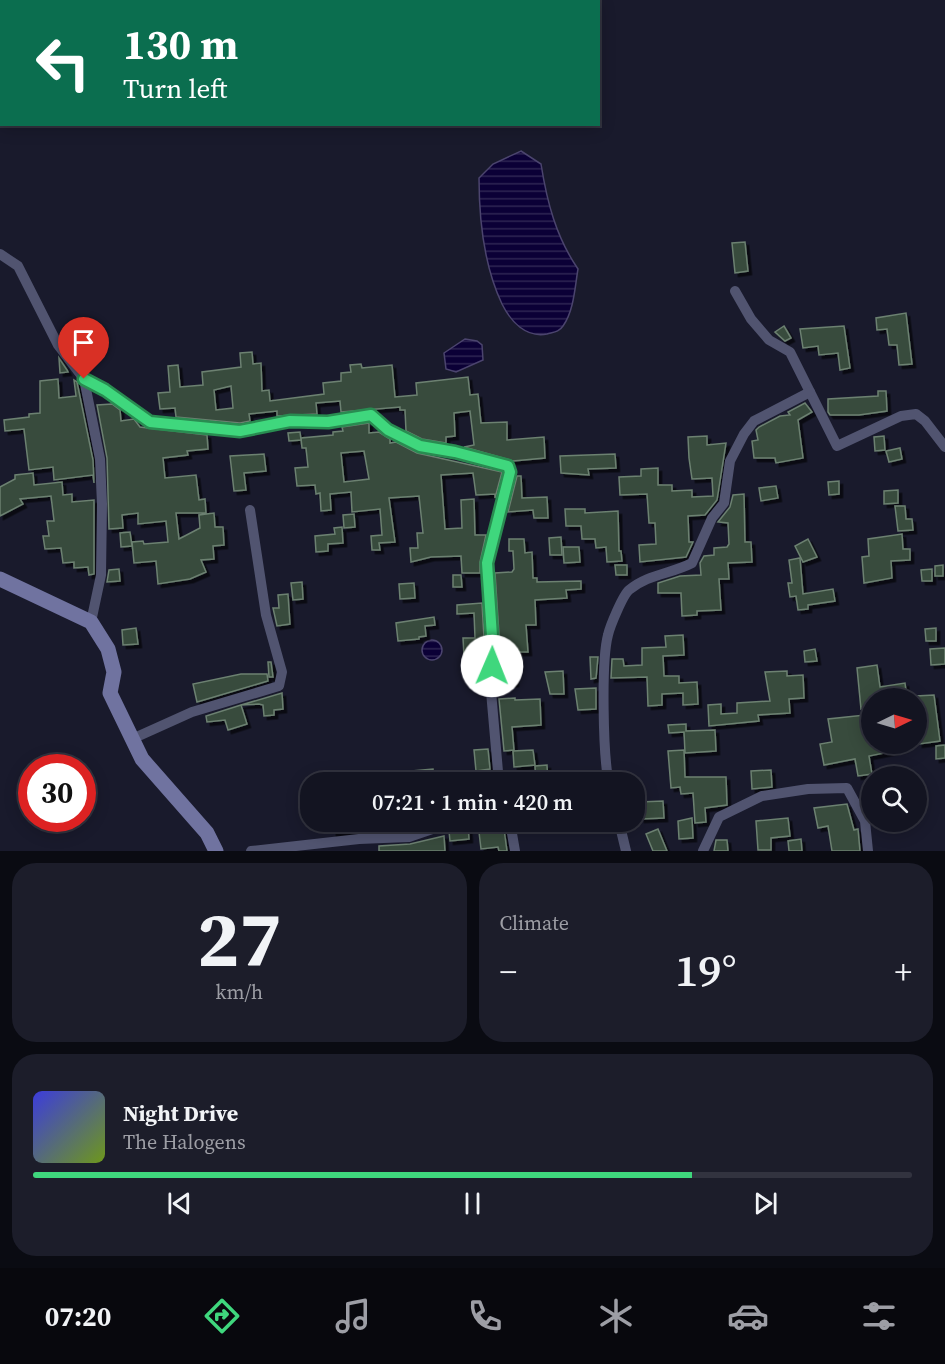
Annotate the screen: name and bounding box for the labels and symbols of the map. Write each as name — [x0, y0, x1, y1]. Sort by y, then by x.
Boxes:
pin — [58, 317, 109, 379]
position arrow — [460, 634, 524, 698]
north arrow — [861, 688, 927, 754]
speed limit sign: 30 — [18, 754, 96, 832]

